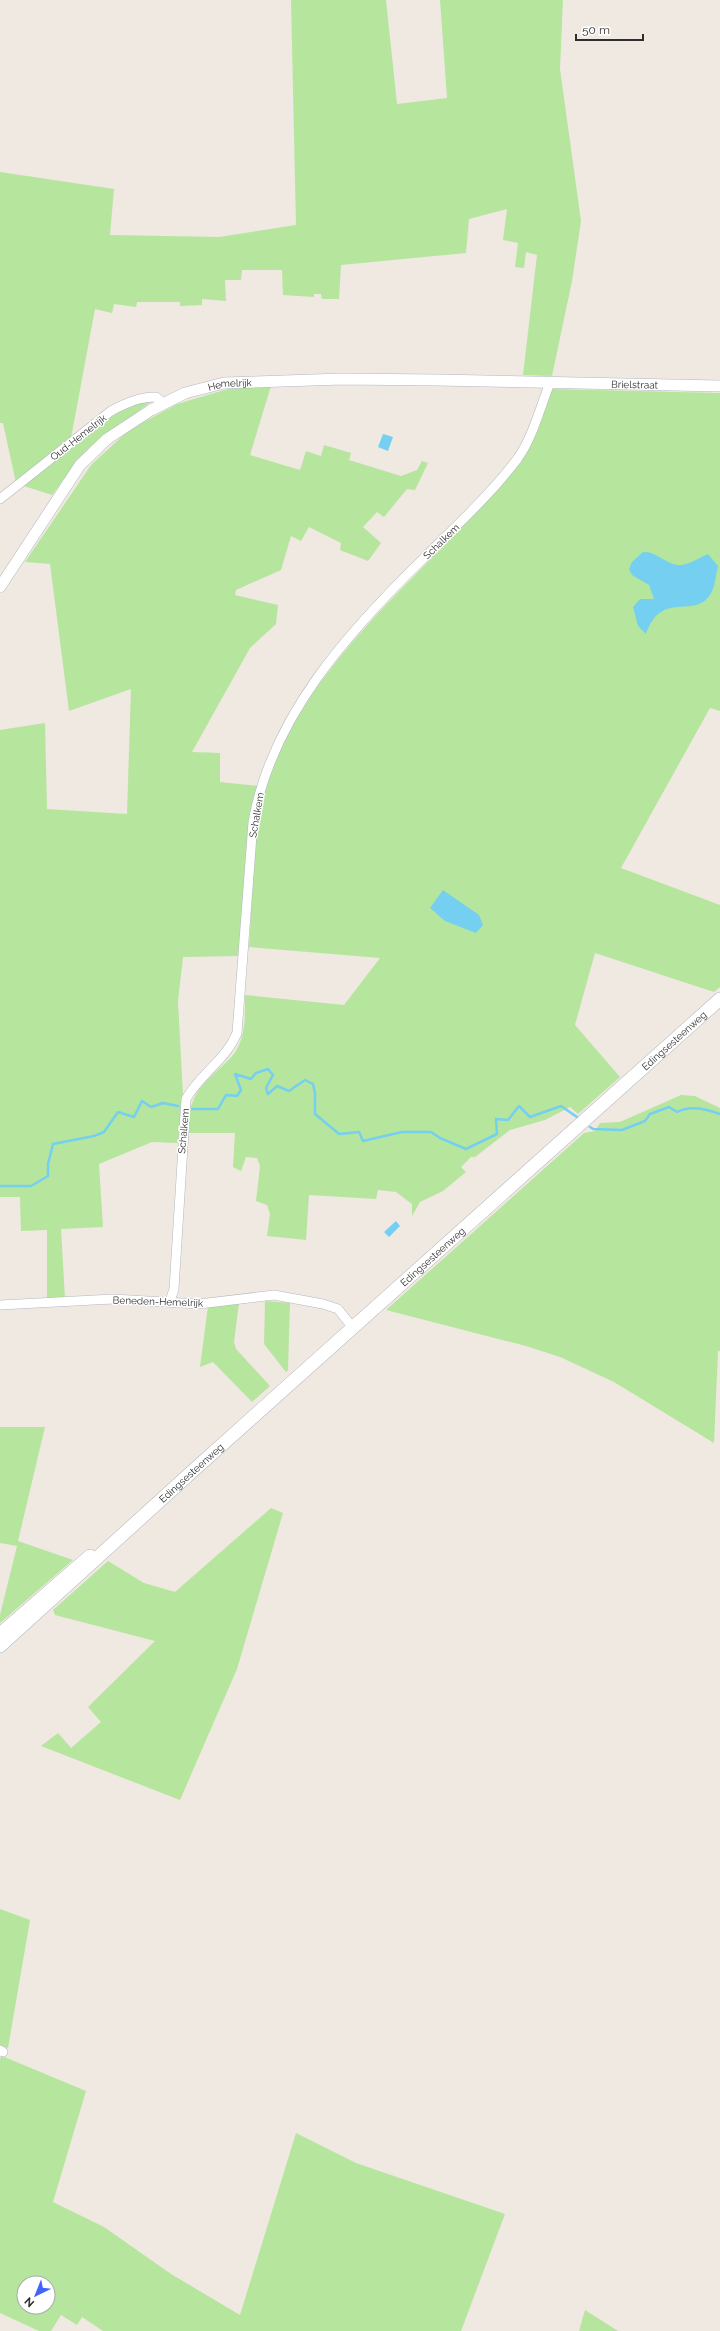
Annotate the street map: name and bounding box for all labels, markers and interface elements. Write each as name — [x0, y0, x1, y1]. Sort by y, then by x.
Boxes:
scale bar — [576, 16, 643, 42]
text: 50 m — [582, 23, 610, 37]
street label: Hemelrijk — [207, 377, 253, 393]
street label: Brielstraat — [611, 379, 659, 391]
street label: Oud-Hemelrijk — [48, 412, 109, 463]
street label: Schalkem — [421, 522, 462, 561]
street label: Schalkem — [247, 792, 266, 839]
street label: Edingsesteenweg — [640, 1009, 709, 1072]
street label: Schalkem — [176, 1108, 191, 1154]
street label: Edingsesteenweg — [398, 1225, 467, 1288]
street label: Beneden-Hemelrijk — [113, 1294, 204, 1309]
street label: Edingsesteenweg — [157, 1441, 226, 1505]
north arrow — [16, 2275, 56, 2315]
text: N — [22, 2294, 37, 2310]

